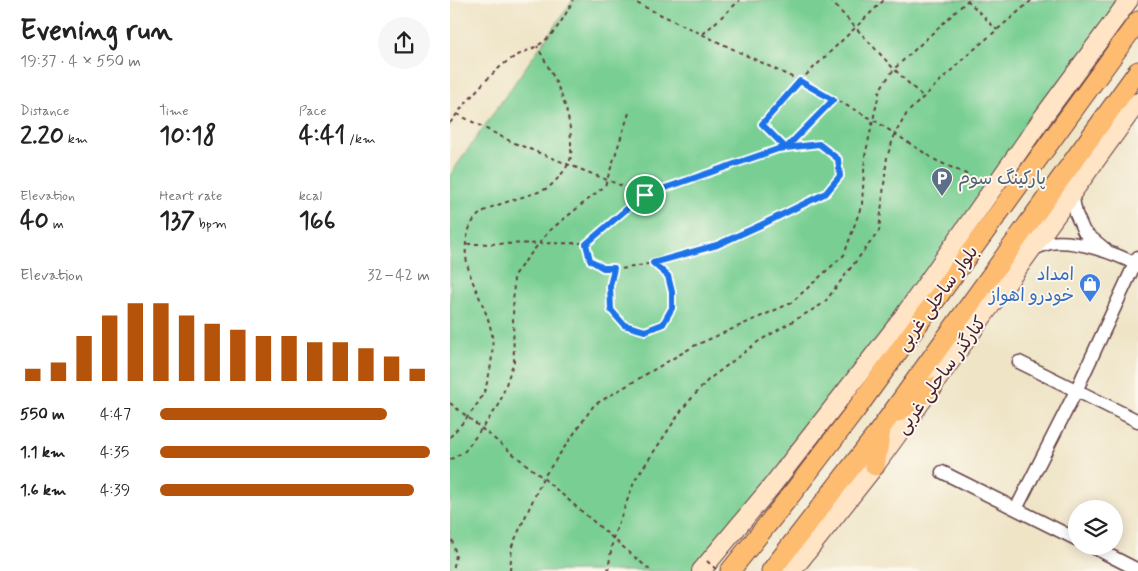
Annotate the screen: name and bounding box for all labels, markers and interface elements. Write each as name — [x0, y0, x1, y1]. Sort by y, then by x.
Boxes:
text: Evening run — [20, 13, 173, 50]
button: share — [378, 17, 430, 69]
text: 19:37 · 4 × 550 m — [20, 51, 141, 72]
text: Distance — [20, 102, 69, 120]
text: Time — [159, 102, 189, 120]
text: Pace — [299, 102, 327, 120]
text: 2.20 — [20, 120, 64, 153]
text: 10:18 — [159, 120, 216, 153]
text: 4:41 — [299, 120, 345, 153]
text: km — [64, 130, 88, 148]
text: /km — [345, 130, 376, 148]
parking icon: پارکینگ سوم — [930, 166, 954, 197]
place label: پارکینگ سوم — [958, 167, 1046, 192]
pin — [624, 174, 666, 216]
icon: arrive — [631, 181, 659, 209]
text: Elevation — [20, 187, 75, 205]
text: Heart rate — [159, 187, 222, 205]
text: kcal — [299, 187, 322, 205]
text: 40 — [20, 205, 49, 238]
text: 137 — [159, 205, 195, 238]
text: 166 — [299, 205, 335, 238]
text: m — [49, 215, 64, 233]
text: bpm — [195, 215, 227, 233]
street label: بلوار ساحلی غربی — [891, 241, 984, 356]
place label: امداد خودرو اهواز — [987, 263, 1074, 308]
text: Elevation — [20, 265, 83, 286]
text: 32–42 m — [367, 265, 430, 286]
shop icon: امداد خودرو اهواز — [1078, 272, 1102, 303]
street label: کنارگذر ساحلی غربی — [891, 312, 993, 439]
text: 550 m — [20, 404, 65, 425]
text: 4:47 — [100, 404, 131, 425]
text: 1.1 km — [20, 442, 65, 463]
text: 4:35 — [100, 442, 129, 463]
text: 1.6 km — [20, 480, 66, 501]
text: 4:39 — [100, 480, 130, 501]
map controls — [1068, 500, 1123, 555]
button: layers — [1068, 500, 1123, 555]

